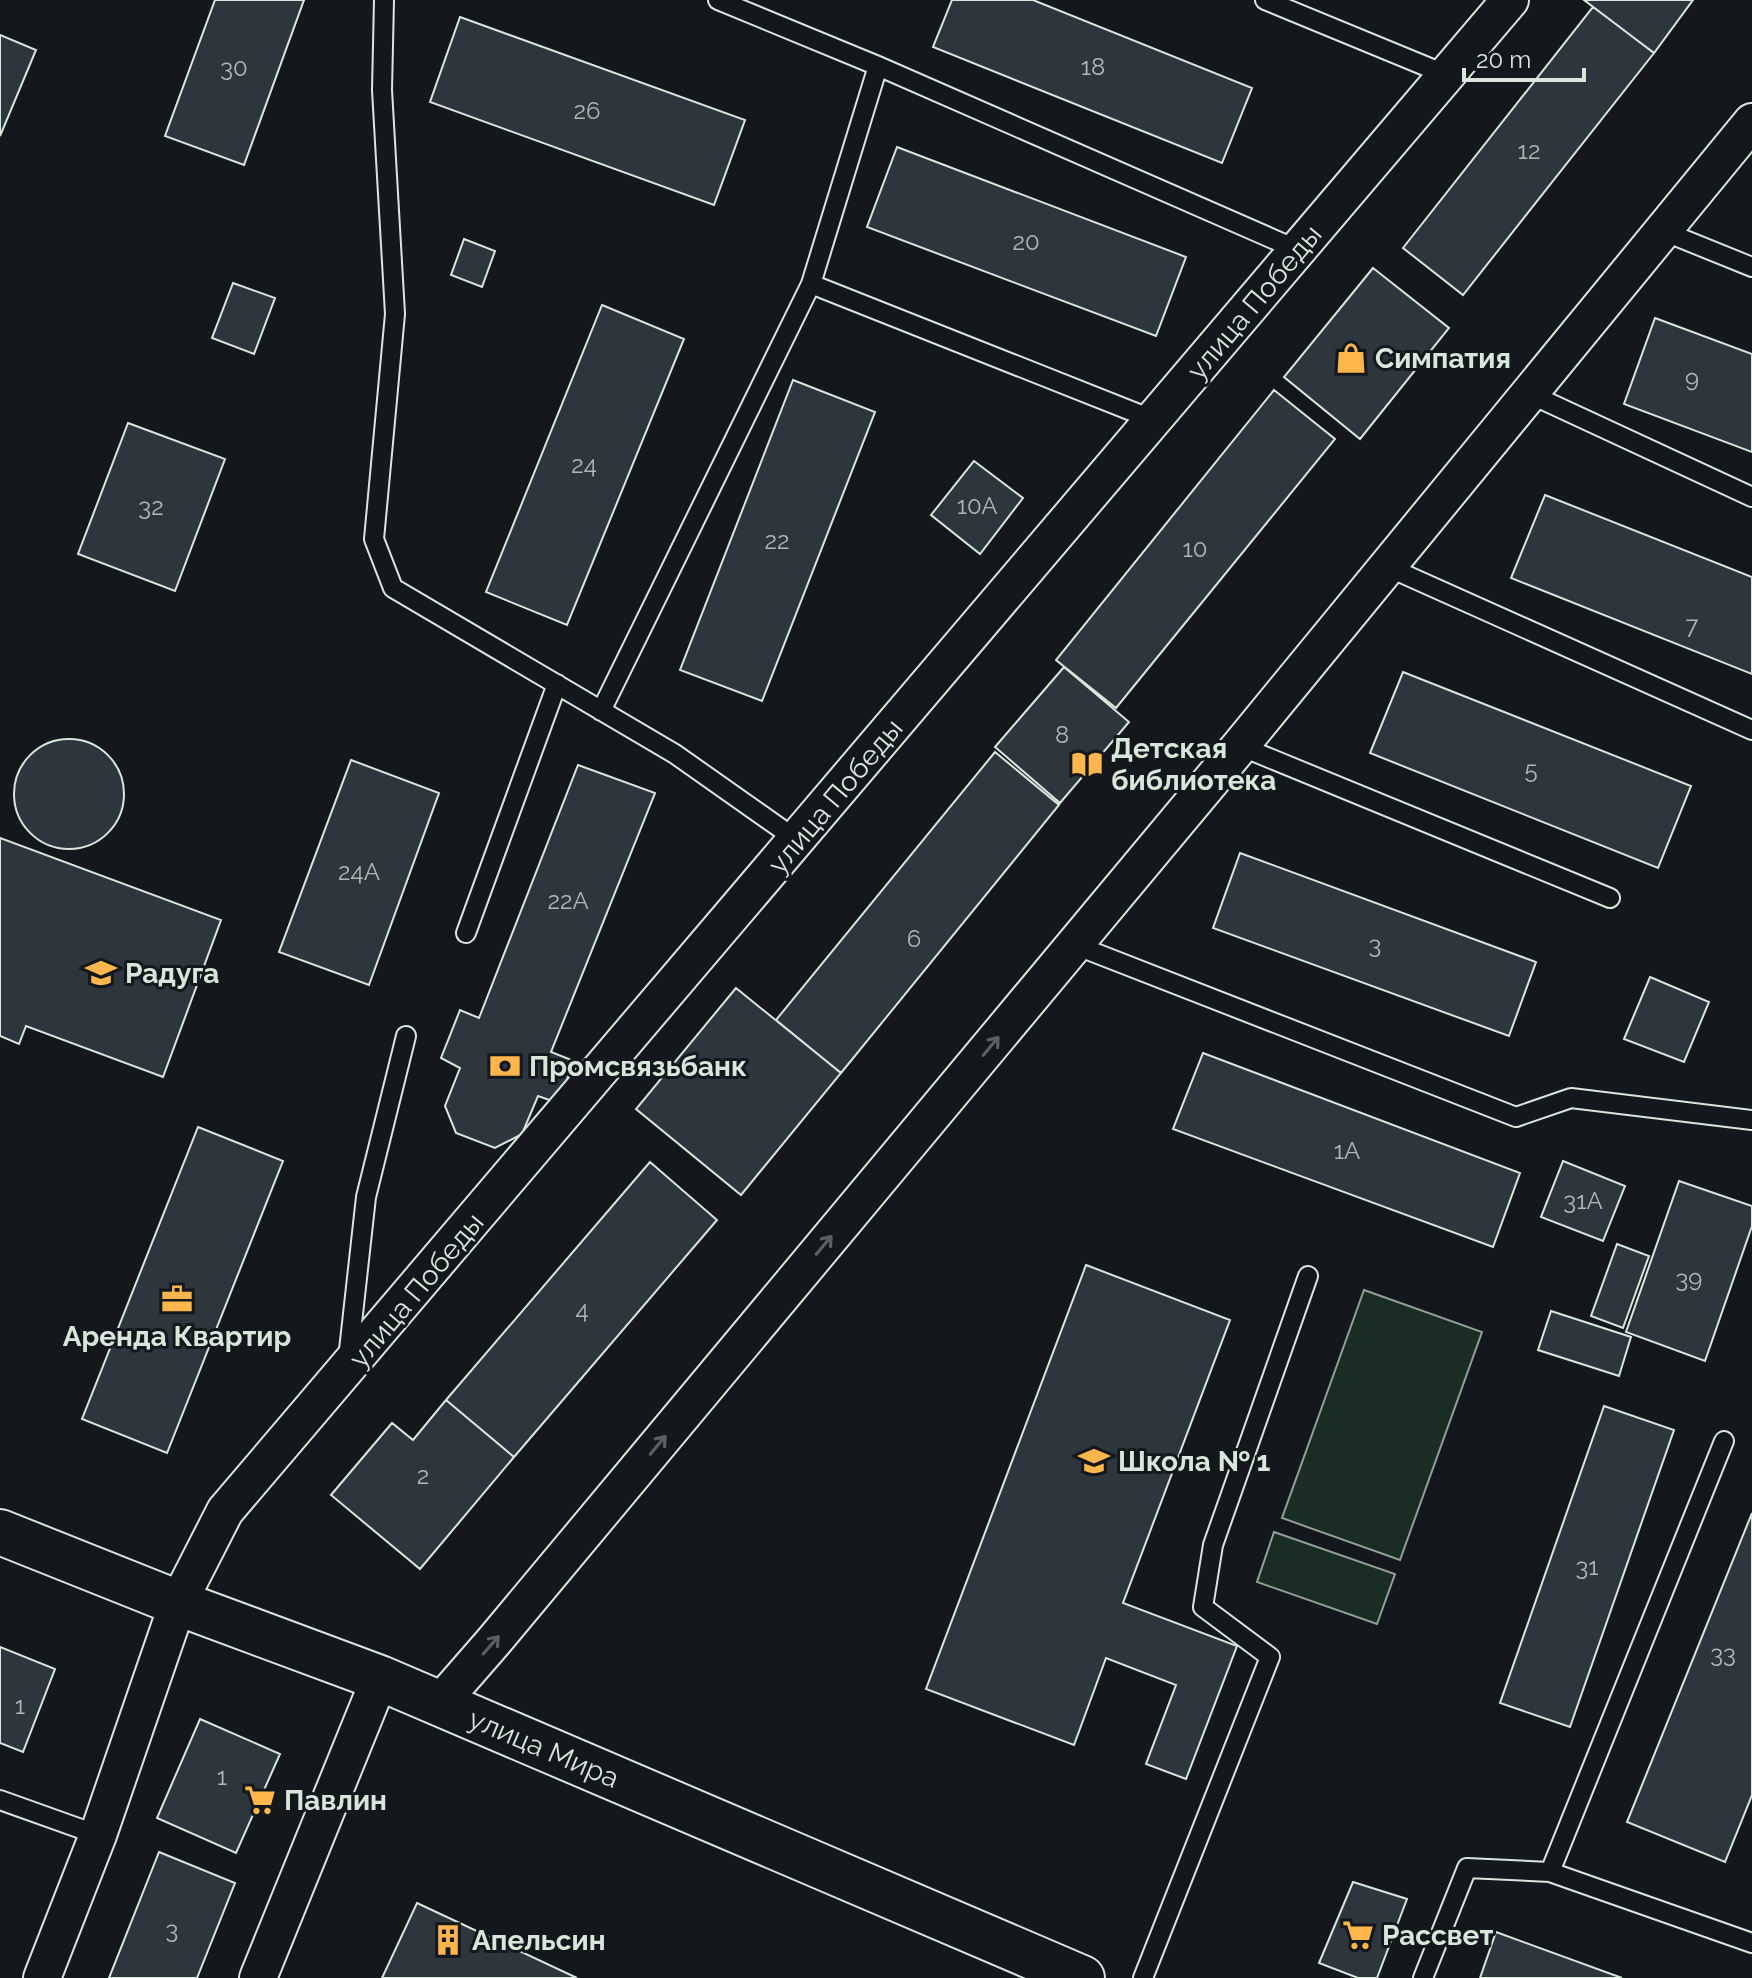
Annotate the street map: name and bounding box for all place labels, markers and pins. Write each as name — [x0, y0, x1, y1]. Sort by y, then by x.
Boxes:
shop icon: Симпатия — [1334, 341, 1368, 375]
place label: Симпатия — [1375, 342, 1511, 375]
place label: Детская библиотека — [1111, 732, 1276, 797]
library icon: Детская библиотека — [1070, 747, 1104, 781]
school or university icon: Радуга — [84, 956, 118, 990]
place label: Радуга — [125, 957, 219, 990]
bank icon: Промсвязьбанк — [488, 1049, 522, 1083]
place label: Промсвязьбанк — [529, 1050, 747, 1083]
office icon: Аренда Квартир — [160, 1282, 194, 1316]
place label: Аренда Квартир — [63, 1320, 291, 1353]
school or university icon: Школа № 1 — [1077, 1444, 1111, 1478]
place label: Школа № 1 — [1118, 1445, 1271, 1478]
supermarket icon: Павлин — [243, 1783, 277, 1817]
place label: Павлин — [284, 1784, 387, 1817]
supermarket icon: Рассвет — [1341, 1918, 1375, 1952]
place label: Рассвет — [1382, 1919, 1493, 1952]
building icon: Апельсин — [431, 1923, 465, 1957]
place label: Апельсин — [472, 1924, 606, 1957]

